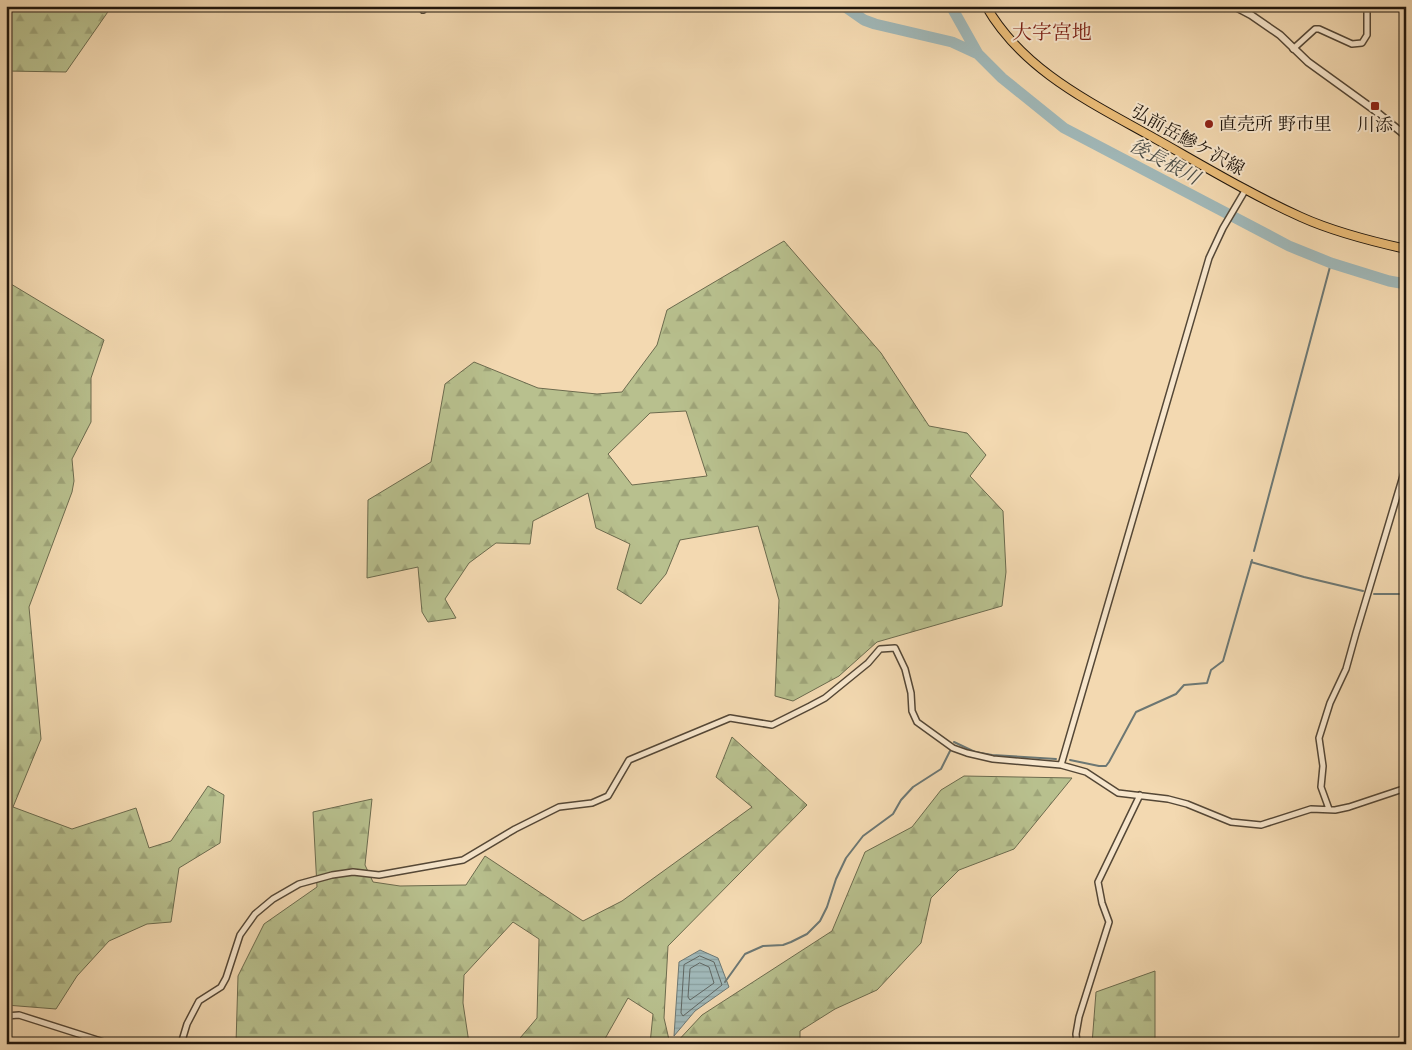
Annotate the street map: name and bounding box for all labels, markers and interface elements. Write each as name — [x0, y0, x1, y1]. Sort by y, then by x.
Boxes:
district label: 大字宮地 — [1012, 22, 1092, 44]
marker: 川添 — [1369, 100, 1381, 112]
street label: 弘前岳鰺ケ沢線 — [1128, 101, 1248, 179]
place label: 直売所 野市里 — [1219, 114, 1332, 134]
place label: 川添 — [1357, 116, 1393, 135]
marker: 直売所 野市里 — [1203, 118, 1215, 130]
water label: 後長根川 — [1126, 135, 1205, 190]

